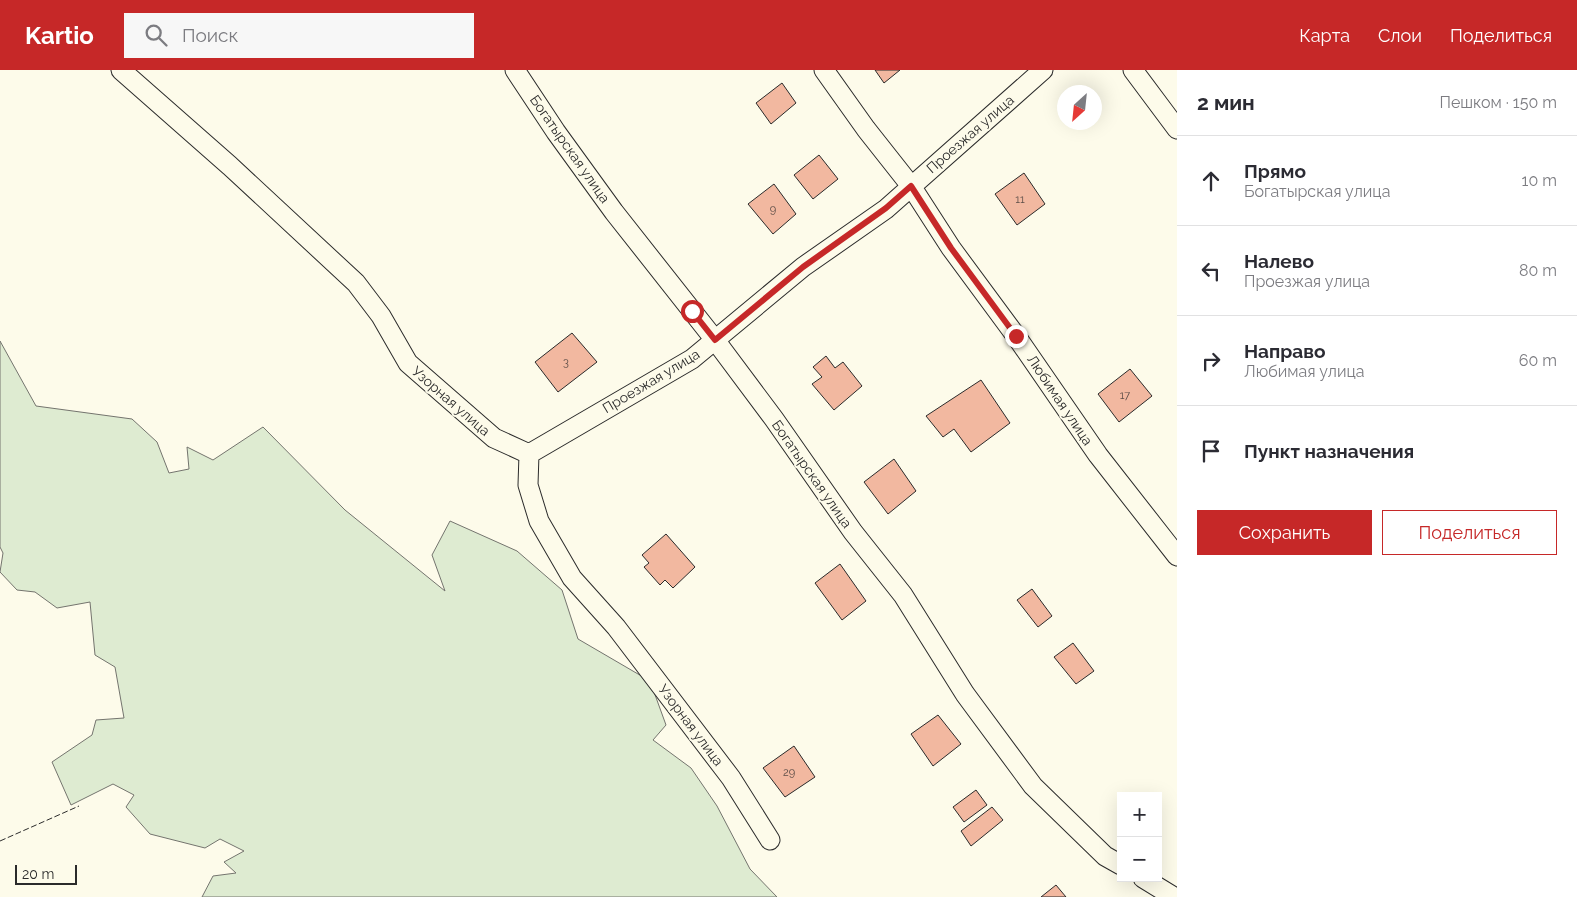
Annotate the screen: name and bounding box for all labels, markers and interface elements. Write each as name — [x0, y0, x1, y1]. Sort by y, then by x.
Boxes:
search box — [124, 13, 474, 58]
text: Kartio — [25, 21, 94, 50]
icon: search — [142, 21, 170, 49]
text: Поиск — [182, 24, 238, 46]
text: Карта — [1299, 25, 1350, 46]
text: Слои — [1378, 25, 1422, 46]
text: Поделиться — [1450, 25, 1552, 46]
north arrow — [1057, 85, 1102, 130]
text: 2 мин — [1197, 90, 1255, 115]
street label: Богатырская улица — [527, 92, 613, 206]
street label: Проезжая улица — [923, 92, 1017, 176]
text: Пешком · 150 m — [1439, 93, 1557, 112]
text: Прямо — [1244, 160, 1306, 182]
icon: ahead — [1197, 167, 1225, 195]
text: 10 m — [1522, 171, 1557, 190]
text: Богатырская улица — [1244, 182, 1390, 201]
house number: 11 — [1015, 193, 1025, 206]
house number: 9 — [770, 203, 776, 216]
text: Налево — [1244, 250, 1314, 272]
icon: left — [1197, 257, 1225, 285]
text: 80 m — [1519, 261, 1557, 280]
text: Проезжая улица — [1244, 272, 1370, 291]
route start — [681, 300, 704, 323]
route end — [1005, 325, 1028, 348]
text: Направо — [1244, 340, 1325, 362]
street label: Проезжая улица — [600, 346, 702, 416]
icon: right — [1197, 347, 1225, 375]
text: 60 m — [1519, 351, 1557, 370]
street label: Любимая улица — [1024, 352, 1096, 448]
house number: 3 — [563, 356, 569, 369]
text: Любимая улица — [1244, 362, 1364, 381]
street label: Узорная улица — [409, 363, 493, 439]
house number: 17 — [1120, 389, 1130, 402]
street label: Богатырская улица — [769, 417, 855, 531]
icon: arrive — [1197, 437, 1225, 465]
text: Пункт назначения — [1244, 440, 1414, 462]
button: Сохранить — [1197, 510, 1372, 555]
button: Поделиться — [1382, 510, 1557, 555]
street label: Узорная улица — [655, 681, 727, 769]
house number: 29 — [783, 766, 795, 779]
map controls — [1117, 792, 1162, 882]
button: + — [1117, 792, 1162, 837]
button: − — [1117, 837, 1162, 882]
scale bar — [15, 862, 78, 885]
text: 20 m — [22, 866, 54, 882]

